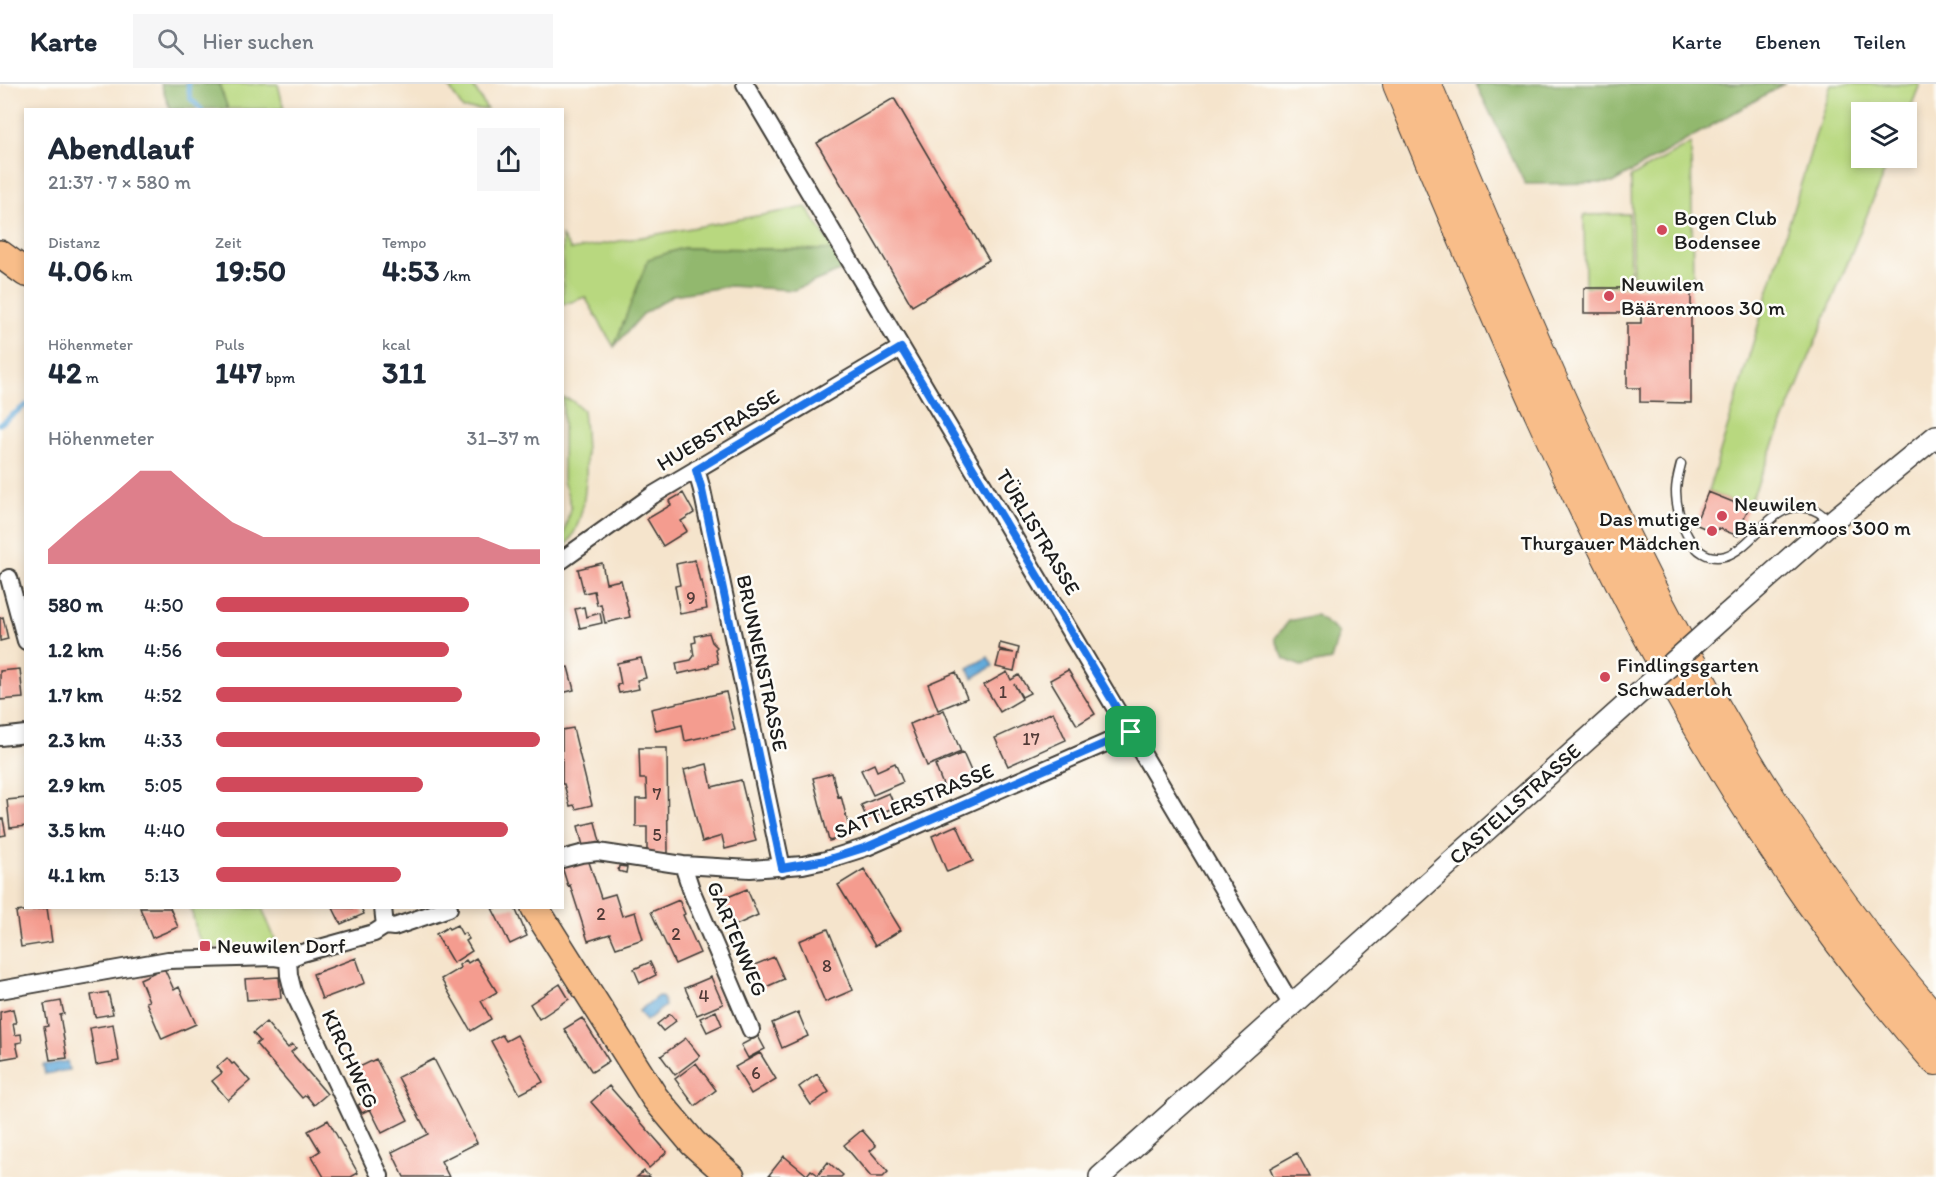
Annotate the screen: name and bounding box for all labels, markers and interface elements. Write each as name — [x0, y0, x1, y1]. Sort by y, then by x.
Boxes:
search box — [133, 14, 553, 68]
text: Karte — [30, 24, 97, 58]
icon: search — [154, 25, 187, 58]
text: Hier suchen — [202, 28, 314, 55]
text: Karte — [1672, 29, 1722, 54]
text: Ebenen — [1755, 29, 1821, 54]
text: Teilen — [1854, 29, 1906, 54]
map controls — [1851, 102, 1917, 168]
button: layers — [1851, 102, 1917, 168]
text: Abendlauf — [48, 128, 194, 167]
button: share — [477, 128, 540, 191]
text: 21:37 · 7 × 580 m — [48, 170, 191, 194]
place label: Bogen Club Bodensee — [1674, 205, 1777, 254]
marker: Bogen Club Bodensee — [1655, 223, 1669, 237]
text: Distanz — [48, 233, 100, 252]
text: Zeit — [215, 233, 242, 252]
text: Tempo — [382, 233, 427, 252]
text: 4.06 — [48, 252, 108, 289]
text: 19:50 — [215, 252, 286, 289]
text: 4:53 — [382, 252, 439, 289]
text: km — [108, 266, 133, 285]
text: /km — [439, 266, 471, 285]
place label: Neuwilen Bäärenmoos 30 m — [1621, 271, 1785, 320]
marker: Neuwilen Bäärenmoos 30 m — [1602, 289, 1616, 303]
text: Höhenmeter — [48, 335, 133, 354]
text: Puls — [215, 335, 245, 354]
text: kcal — [382, 335, 410, 354]
text: 42 — [48, 354, 82, 391]
text: 147 — [215, 354, 262, 391]
text: 311 — [382, 354, 426, 391]
text: m — [82, 368, 99, 387]
text: bpm — [262, 368, 295, 387]
street label: HUEBSTRASSE — [652, 383, 784, 476]
text: Höhenmeter — [48, 426, 154, 450]
text: 31–37 m — [467, 426, 540, 450]
street label: TÜRLISTRASSE — [991, 464, 1086, 599]
place label: Neuwilen Bäärenmoos 300 m — [1734, 491, 1911, 540]
place label: Das mutige Thurgauer Mädchen — [1520, 506, 1700, 555]
marker: Neuwilen Bäärenmoos 300 m — [1715, 509, 1729, 523]
marker: Das mutige Thurgauer Mädchen — [1705, 524, 1719, 538]
street label: BRUNNENSTRASSE — [732, 572, 793, 754]
house number: 9 — [686, 587, 696, 609]
text: 580 m — [48, 593, 103, 617]
text: 4:50 — [144, 593, 184, 617]
text: 1.2 km — [48, 638, 104, 662]
text: 4:56 — [144, 638, 182, 662]
place label: Findlingsgarten Schwaderloh — [1617, 652, 1759, 701]
marker: Findlingsgarten Schwaderloh — [1598, 670, 1612, 684]
house number: 1 — [999, 681, 1007, 703]
text: 1.7 km — [48, 683, 103, 707]
text: 4:52 — [144, 683, 182, 707]
pin — [1105, 706, 1156, 757]
icon: arrive — [1114, 715, 1147, 748]
text: 2.3 km — [48, 728, 105, 752]
text: 4:33 — [144, 728, 183, 752]
house number: 17 — [1022, 728, 1040, 750]
street label: CASTELLSTRASSE — [1444, 738, 1586, 869]
street label: SATTLERSTRASSE — [831, 757, 997, 844]
text: 2.9 km — [48, 773, 105, 797]
text: 5:05 — [144, 773, 182, 797]
house number: 7 — [653, 783, 662, 805]
text: 3.5 km — [48, 818, 105, 842]
text: 4:40 — [144, 818, 185, 842]
house number: 5 — [652, 824, 662, 846]
text: 4.1 km — [48, 863, 105, 887]
text: 5:13 — [144, 863, 180, 887]
street label: GARTENWEG — [702, 877, 773, 1000]
house number: 2 — [596, 903, 606, 925]
house number: 2 — [671, 923, 681, 945]
place label: Neuwilen Dorf — [217, 933, 346, 958]
marker: Neuwilen Dorf — [198, 939, 212, 953]
house number: 8 — [822, 955, 832, 977]
house number: 4 — [699, 985, 710, 1007]
street label: KIRCHWEG — [317, 1005, 384, 1112]
house number: 6 — [751, 1062, 761, 1084]

